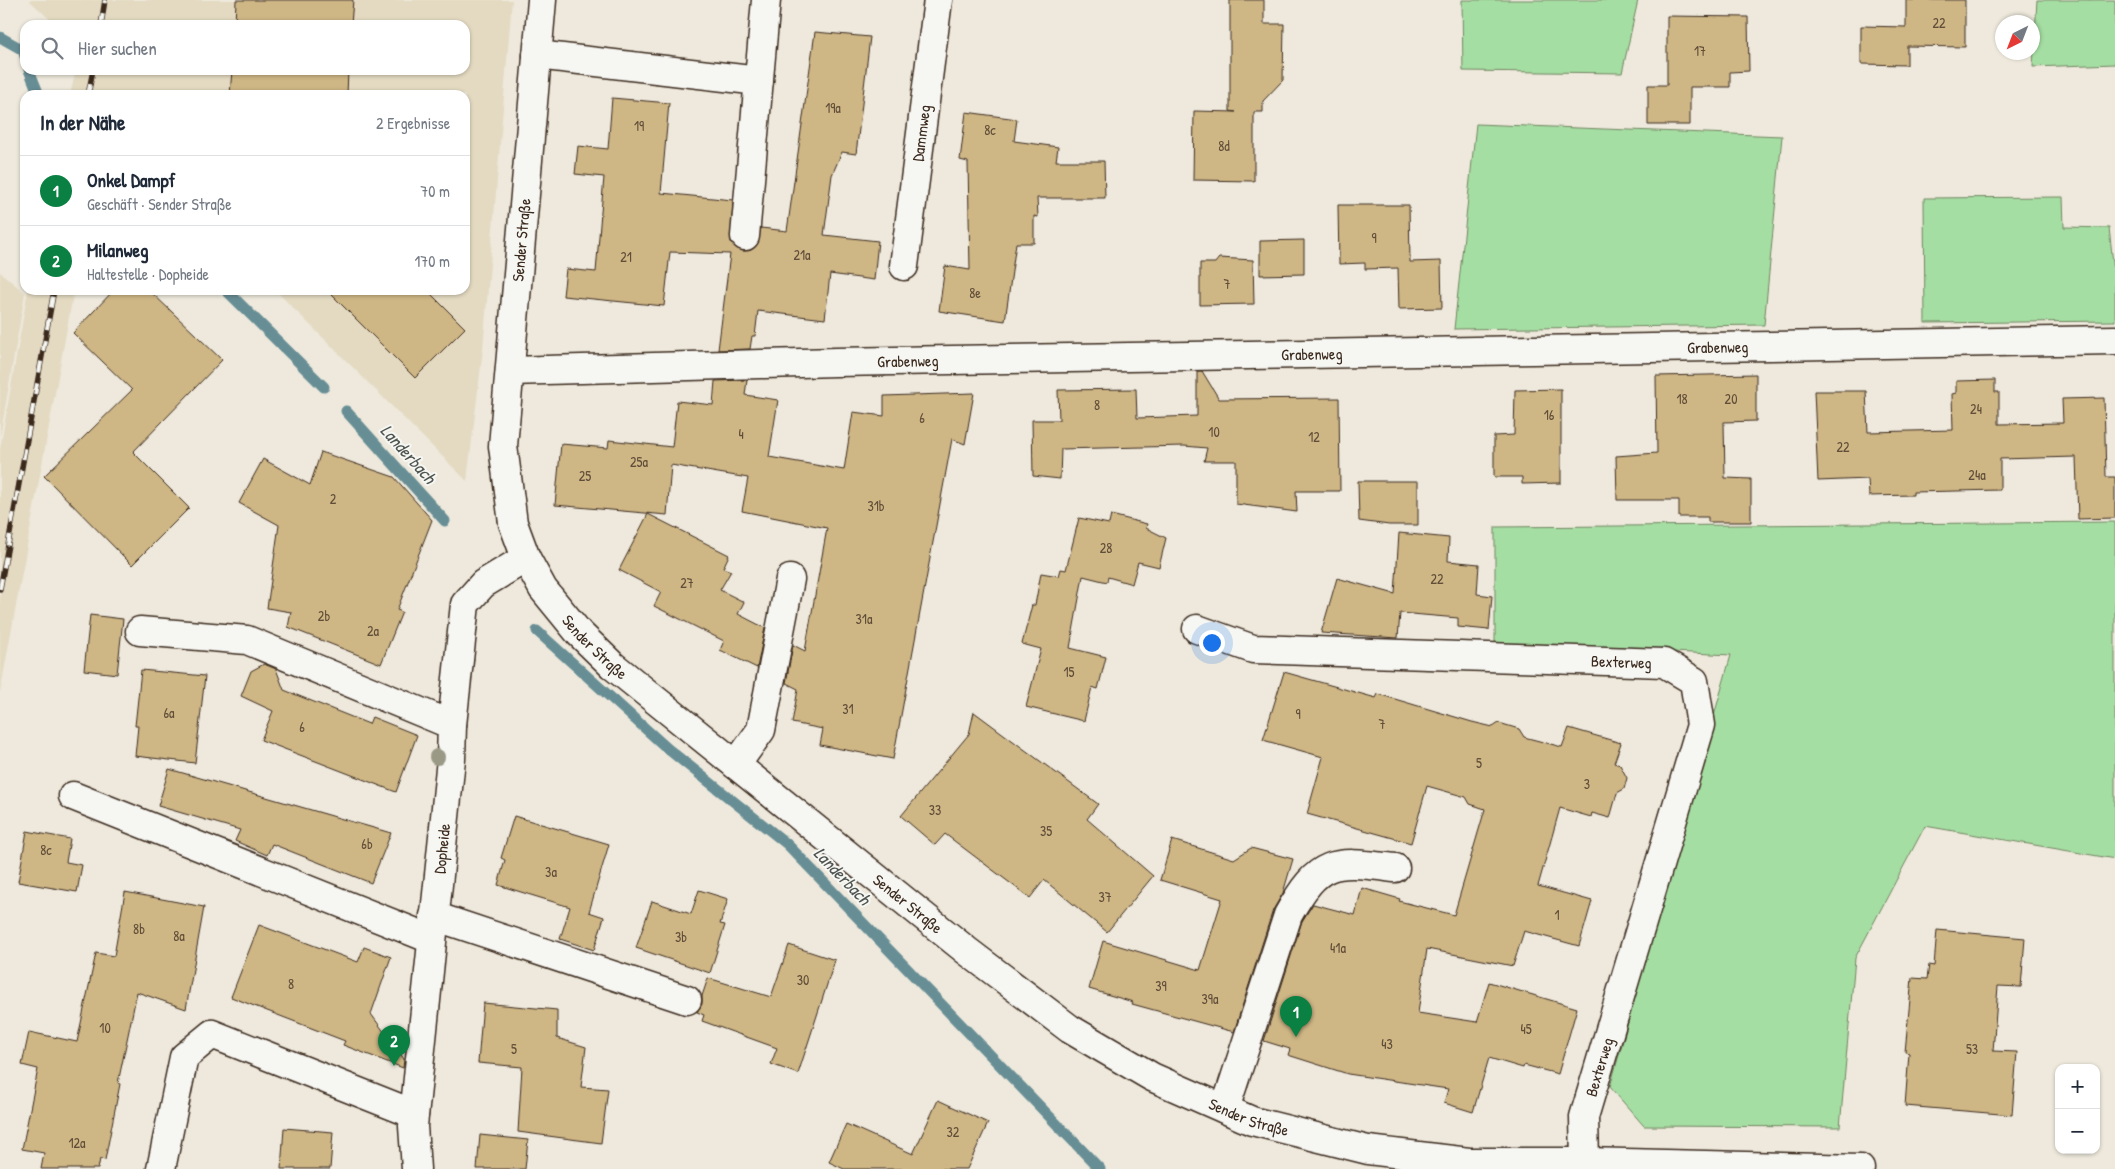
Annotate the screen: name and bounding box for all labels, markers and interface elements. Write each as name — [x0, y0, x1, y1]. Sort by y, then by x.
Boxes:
house number: 22 — [1932, 13, 1946, 32]
north arrow — [1995, 15, 2040, 60]
search box — [20, 20, 470, 75]
icon: search — [38, 34, 66, 62]
text: Hier suchen — [78, 35, 157, 61]
house number: 17 — [1694, 41, 1706, 60]
house number: 19a — [825, 98, 841, 117]
street label: Dammweg — [906, 104, 935, 163]
text: In der Nähe — [40, 108, 125, 137]
text: 2 Ergebnisse — [376, 112, 450, 134]
house number: 19 — [634, 116, 644, 135]
house number: 8c — [984, 120, 996, 139]
house number: 8d — [1218, 136, 1230, 155]
text: Onkel Dampf — [87, 167, 175, 193]
text: 1 — [53, 180, 59, 202]
text: 70 m — [420, 180, 450, 202]
text: Geschäft · Sender Straße — [87, 193, 232, 215]
street label: Sender Straße — [506, 197, 536, 283]
house number: 9 — [1371, 228, 1377, 247]
text: Milanweg — [87, 237, 148, 263]
house number: 21a — [793, 245, 811, 264]
house number: 21 — [620, 247, 632, 266]
text: 2 — [52, 250, 60, 272]
text: 170 m — [415, 250, 450, 272]
text: Haltestelle · Dopheide — [87, 263, 209, 285]
house number: 7 — [1224, 274, 1231, 293]
house number: 8e — [969, 283, 981, 302]
street label: Grabenweg — [1687, 335, 1749, 358]
street label: Grabenweg — [1281, 342, 1343, 365]
street label: Grabenweg — [877, 349, 939, 372]
house number: 18 — [1676, 389, 1688, 408]
house number: 20 — [1725, 389, 1737, 408]
house number: 8 — [1094, 395, 1100, 414]
house number: 24 — [1970, 399, 1982, 418]
house number: 16 — [1544, 405, 1555, 424]
house number: 6 — [919, 408, 925, 427]
water label: Landerbach — [375, 419, 443, 490]
house number: 10 — [1208, 422, 1220, 441]
house number: 4 — [738, 424, 744, 443]
house number: 12 — [1308, 427, 1320, 446]
house number: 22 — [1836, 437, 1850, 456]
house number: 25a — [630, 452, 648, 471]
house number: 24a — [1968, 465, 1986, 484]
house number: 25 — [579, 466, 591, 485]
house number: 2 — [330, 489, 337, 508]
house number: 31b — [867, 496, 885, 515]
house number: 28 — [1100, 538, 1112, 557]
house number: 22 — [1430, 569, 1444, 588]
house number: 27 — [680, 573, 694, 592]
house number: 2b — [318, 606, 330, 625]
house number: 31a — [856, 609, 873, 628]
street label: Sender Straße — [557, 610, 633, 685]
house number: 2a — [367, 621, 380, 640]
your location — [1199, 630, 1225, 656]
street label: Bexterweg — [1591, 650, 1652, 674]
house number: 15 — [1063, 662, 1075, 681]
house number: 31 — [842, 699, 854, 718]
house number: 6a — [163, 703, 175, 722]
house number: 9 — [1295, 704, 1301, 723]
house number: 7 — [1379, 714, 1386, 733]
house number: 6 — [299, 717, 305, 736]
house number: 5 — [1476, 753, 1482, 772]
house number: 3 — [1584, 774, 1590, 793]
house number: 33 — [929, 800, 941, 819]
house number: 35 — [1040, 821, 1052, 840]
street label: Dopheide — [428, 822, 455, 875]
house number: 6b — [361, 834, 373, 853]
house number: 8c — [40, 840, 52, 859]
water label: Landerbach — [808, 841, 877, 911]
house number: 3a — [545, 862, 557, 881]
street label: Sender Straße — [869, 869, 948, 939]
house number: 37 — [1098, 887, 1112, 906]
house number: 1 — [1554, 905, 1560, 924]
house number: 8b — [133, 919, 145, 938]
house number: 8a — [173, 926, 185, 945]
house number: 3b — [675, 927, 687, 946]
house number: 41a — [1330, 938, 1346, 957]
house number: 30 — [797, 970, 809, 989]
house number: 8 — [288, 974, 294, 993]
house number: 39 — [1155, 976, 1167, 995]
house number: 39a — [1202, 989, 1219, 1008]
pin: 1 — [1280, 996, 1312, 1037]
house number: 10 — [99, 1018, 111, 1037]
house number: 45 — [1520, 1019, 1532, 1038]
pin: 2 — [378, 1025, 410, 1066]
house number: 43 — [1381, 1034, 1393, 1053]
street label: Bexterweg — [1580, 1035, 1618, 1099]
house number: 5 — [511, 1039, 517, 1058]
house number: 53 — [1966, 1039, 1978, 1058]
map controls — [2055, 1064, 2100, 1154]
button: + — [2055, 1064, 2100, 1109]
street label: Sender Straße — [1205, 1092, 1292, 1141]
button: − — [2055, 1109, 2100, 1154]
house number: 32 — [947, 1122, 960, 1141]
house number: 12a — [68, 1133, 86, 1152]

